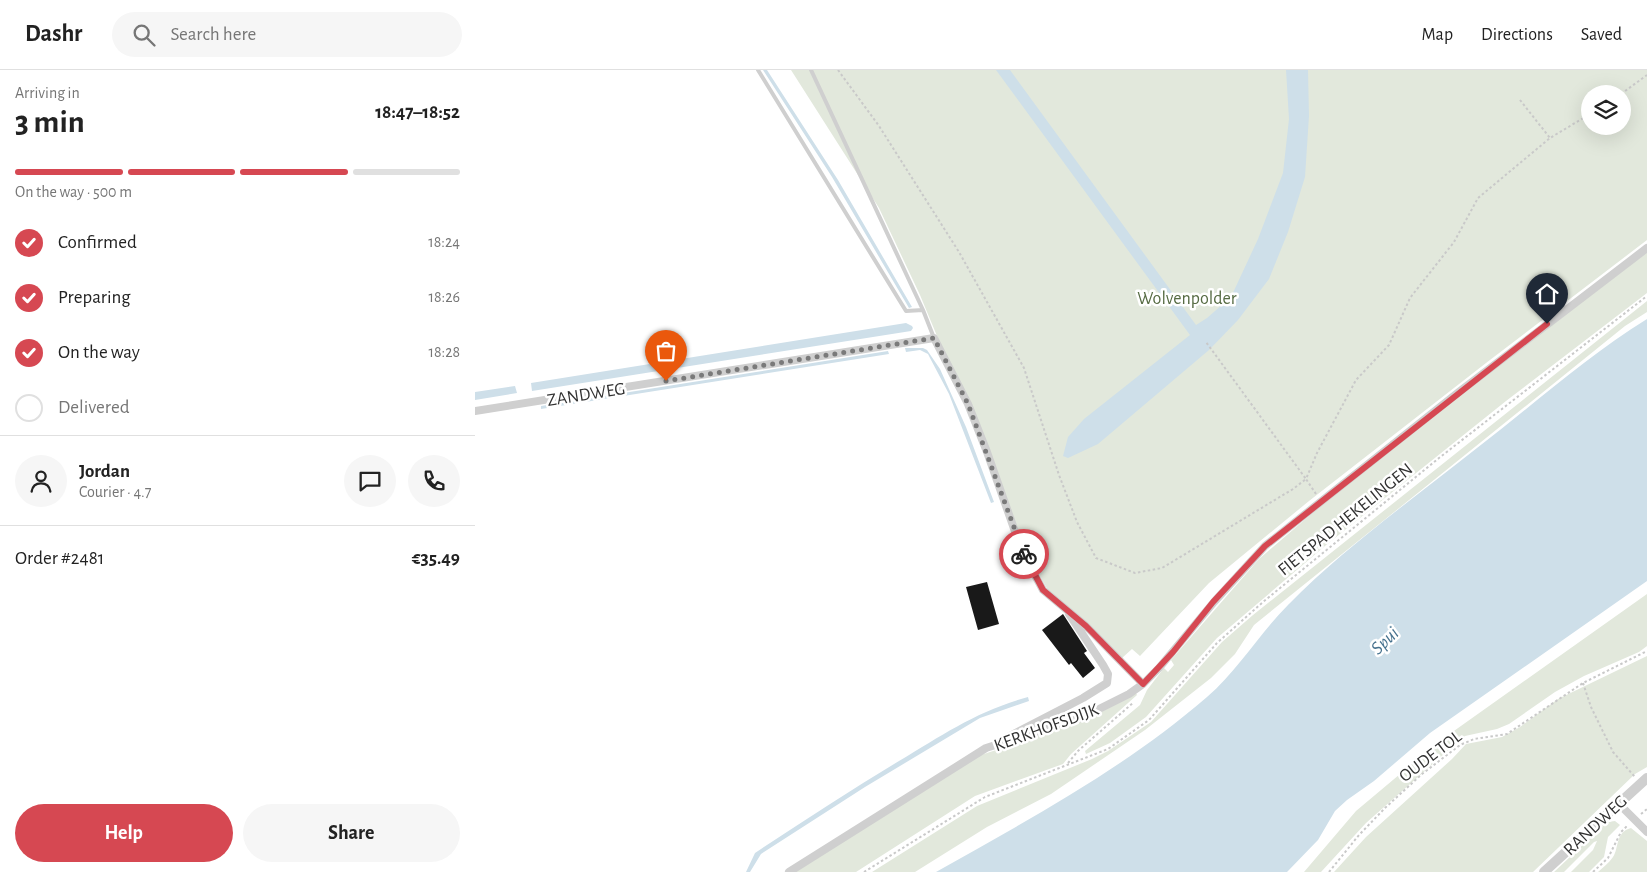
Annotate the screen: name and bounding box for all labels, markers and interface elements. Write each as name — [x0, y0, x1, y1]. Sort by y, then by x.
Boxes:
search box — [112, 12, 462, 57]
icon: search — [130, 21, 158, 49]
text: Dashr — [25, 22, 82, 46]
text: Search here — [170, 25, 256, 44]
text: Map — [1422, 26, 1453, 44]
text: Directions — [1481, 26, 1553, 44]
text: Saved — [1581, 26, 1622, 44]
text: Arriving in — [15, 85, 80, 101]
map controls — [1581, 85, 1631, 135]
button: layers — [1581, 85, 1631, 135]
text: 18:47–18:52 — [375, 103, 460, 122]
text: 3 min — [15, 106, 85, 138]
text: On the way · 500 m — [15, 184, 132, 200]
icon: check — [15, 229, 43, 257]
text: Confirmed — [58, 233, 137, 252]
text: 18:24 — [428, 234, 460, 250]
pin — [1526, 273, 1568, 324]
icon: home — [1533, 280, 1561, 308]
icon: check — [15, 284, 43, 312]
text: Preparing — [58, 288, 131, 307]
text: 18:26 — [428, 289, 460, 305]
park label: Wolvenpolder — [1137, 290, 1237, 308]
pin — [645, 330, 687, 381]
icon: bag — [652, 337, 680, 365]
icon: check — [15, 339, 43, 367]
text: On the way — [58, 343, 140, 362]
text: 18:28 — [428, 344, 460, 360]
street label: ZANDWEG — [546, 380, 626, 410]
text: Delivered — [58, 398, 130, 417]
button: person — [15, 455, 67, 507]
button: chat — [344, 455, 396, 507]
button: phone — [408, 455, 460, 507]
street label: FIETSPAD HEKELINGEN — [1275, 460, 1416, 579]
text: Jordan — [79, 462, 130, 481]
text: Courier · 4.7 — [79, 484, 151, 500]
courier — [999, 529, 1049, 579]
icon: bike — [1010, 540, 1038, 568]
text: Order #2481 — [15, 549, 104, 568]
text: €35.49 — [412, 549, 460, 568]
water label: Spui — [1368, 624, 1402, 658]
street label: KERKHOFSDIJK — [992, 701, 1101, 755]
street label: OUDE TOL — [1396, 727, 1466, 786]
street label: RANDWEG — [1561, 792, 1631, 859]
button: Help — [15, 804, 233, 862]
button: Share — [243, 804, 460, 862]

